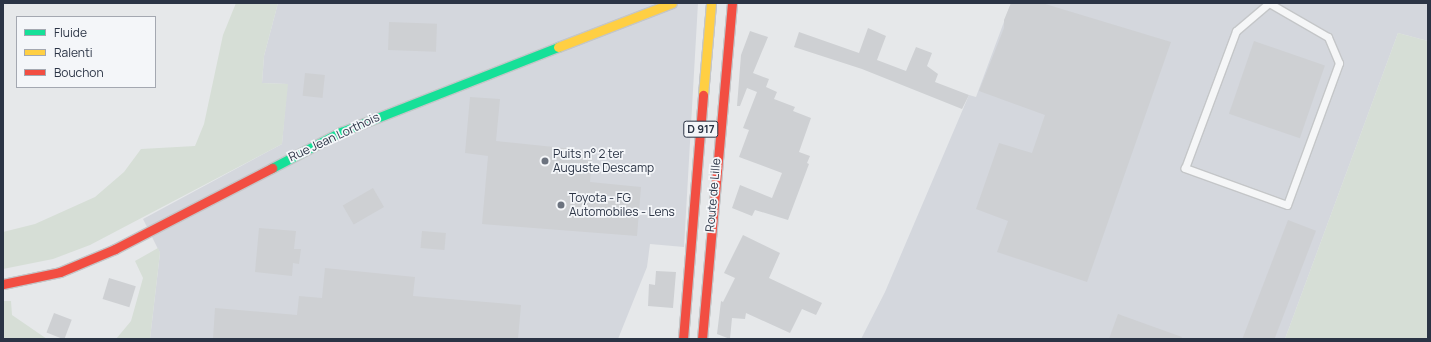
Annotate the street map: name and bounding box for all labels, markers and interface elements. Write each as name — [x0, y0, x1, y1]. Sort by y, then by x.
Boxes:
legend — [16, 16, 156, 88]
text: Fluide — [54, 24, 87, 41]
text: Ralenti — [54, 44, 93, 61]
text: Bouchon — [54, 64, 104, 81]
street label: Rue Jean Lorthois — [286, 110, 382, 164]
road number: D 917 — [683, 120, 719, 138]
place label: Puits n° 2 ter Auguste Descamp — [553, 147, 654, 175]
marker: Puits n° 2 ter Auguste Descamp — [540, 156, 550, 166]
street label: Route de Lille — [703, 158, 723, 232]
place label: Toyota - FG Automobiles - Lens — [569, 191, 675, 219]
marker: Toyota - FG Automobiles - Lens — [556, 200, 566, 210]

